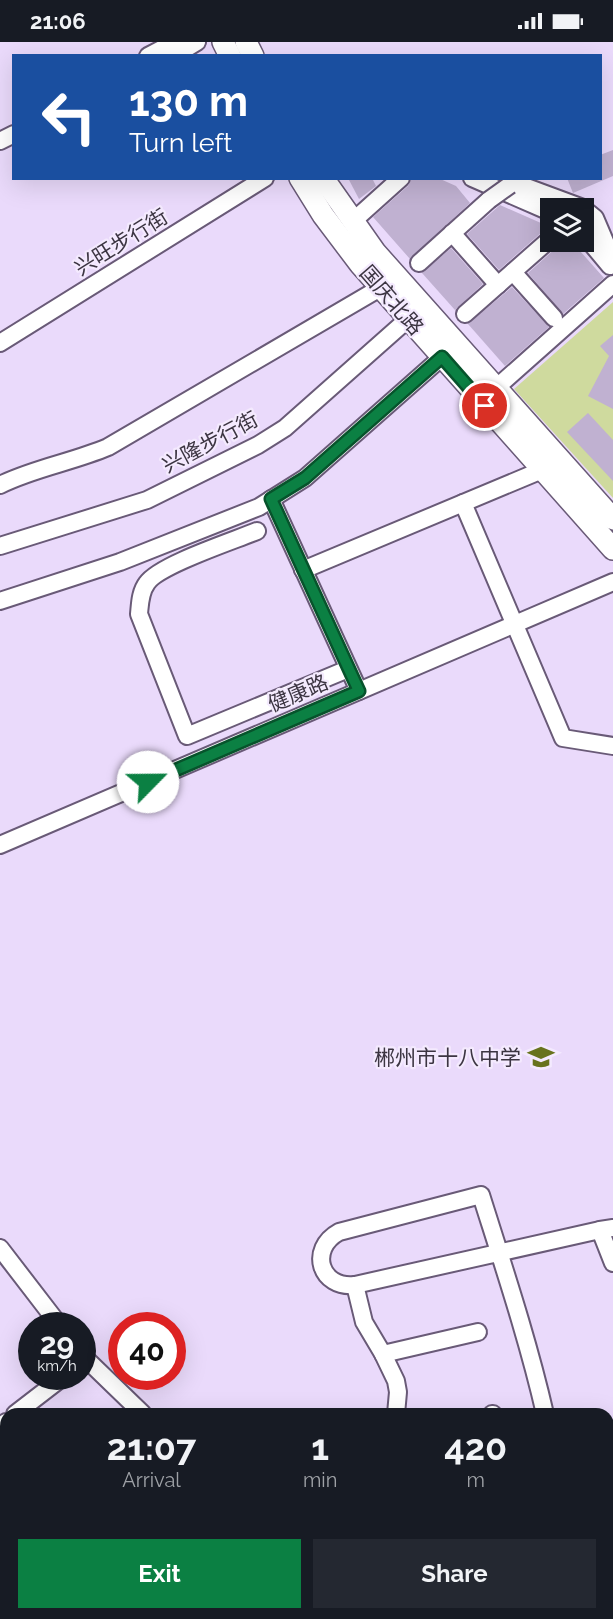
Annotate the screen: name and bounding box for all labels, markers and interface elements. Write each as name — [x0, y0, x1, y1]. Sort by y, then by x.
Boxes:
text: 21:06 — [30, 8, 86, 34]
text: 130 m — [129, 77, 248, 126]
icon: left — [30, 78, 108, 156]
text: Turn left — [129, 127, 232, 158]
map controls — [540, 198, 594, 252]
button: layers — [540, 198, 594, 252]
street label: 兴旺步行街 — [70, 204, 172, 280]
street label: 国庆北路 — [355, 260, 429, 340]
pin — [459, 380, 510, 431]
icon: arrive — [468, 389, 501, 422]
street label: 兴隆步行街 — [158, 406, 262, 478]
street label: 健康路 — [264, 669, 332, 717]
position arrow — [116, 750, 180, 814]
school or university icon: 郴州市十八中学 — [526, 1042, 556, 1072]
place label: 郴州市十八中学 — [374, 1045, 521, 1070]
speed limit sign: 40 — [108, 1312, 186, 1390]
text: 29 — [40, 1326, 74, 1361]
text: km/h — [37, 1357, 77, 1375]
text: 21:07 — [107, 1426, 196, 1468]
text: 1 — [311, 1426, 329, 1468]
text: 420 — [444, 1426, 507, 1468]
text: Arrival — [122, 1468, 181, 1492]
text: min — [303, 1468, 337, 1492]
text: m — [466, 1468, 485, 1492]
button: Exit — [18, 1539, 301, 1608]
button: Share — [313, 1539, 596, 1608]

